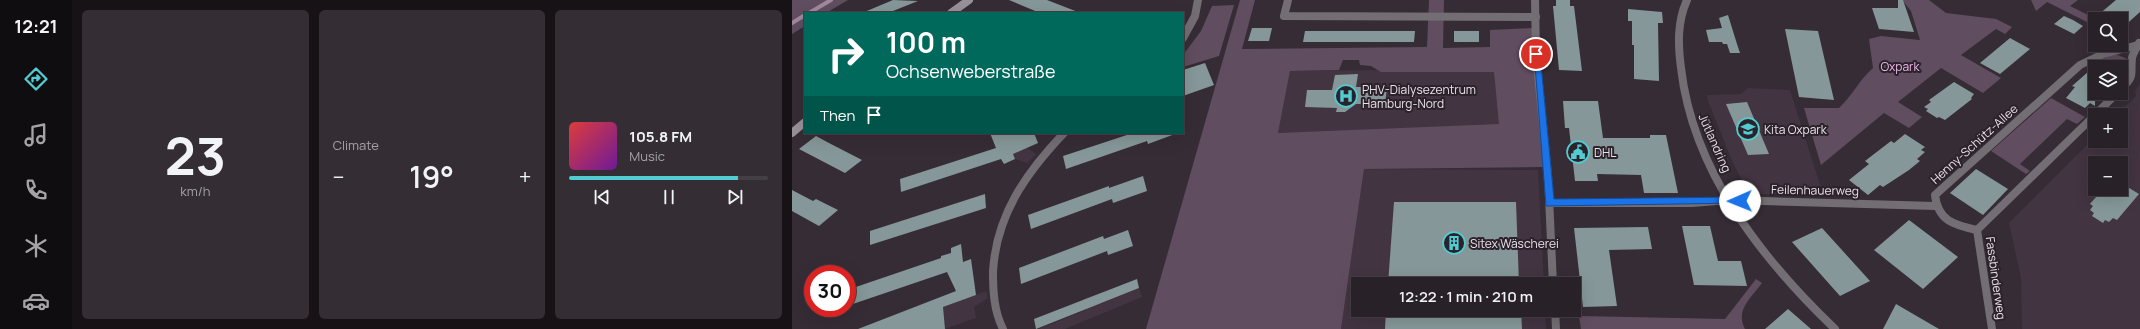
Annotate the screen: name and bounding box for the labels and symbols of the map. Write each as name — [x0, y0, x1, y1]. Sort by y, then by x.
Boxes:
pin — [1519, 37, 1553, 71]
park label: Oxpark — [1881, 58, 1920, 75]
place label: PHV-Dialysezentrum Hamburg-Nord — [1362, 81, 1476, 112]
hospital icon: PHV-Dialysezentrum Hamburg-Nord — [1333, 83, 1359, 109]
street label: Henny-Schütz-Allee — [1927, 100, 2021, 188]
street label: Jütlandring — [1695, 111, 1735, 175]
school or university icon: Kita Oxpark — [1735, 116, 1761, 142]
place label: Kita Oxpark — [1764, 121, 1828, 138]
public building icon: DHL — [1565, 139, 1591, 165]
place label: DHL — [1594, 144, 1616, 161]
position arrow — [1719, 180, 1761, 222]
street label: Feilenhauerweg — [1771, 181, 1859, 199]
building icon: Sitex Wäscherei — [1441, 230, 1467, 256]
place label: Sitex Wäscherei — [1470, 235, 1559, 252]
street label: Fassbinderweg — [1982, 235, 2010, 321]
speed limit sign: 30 — [804, 265, 856, 317]

